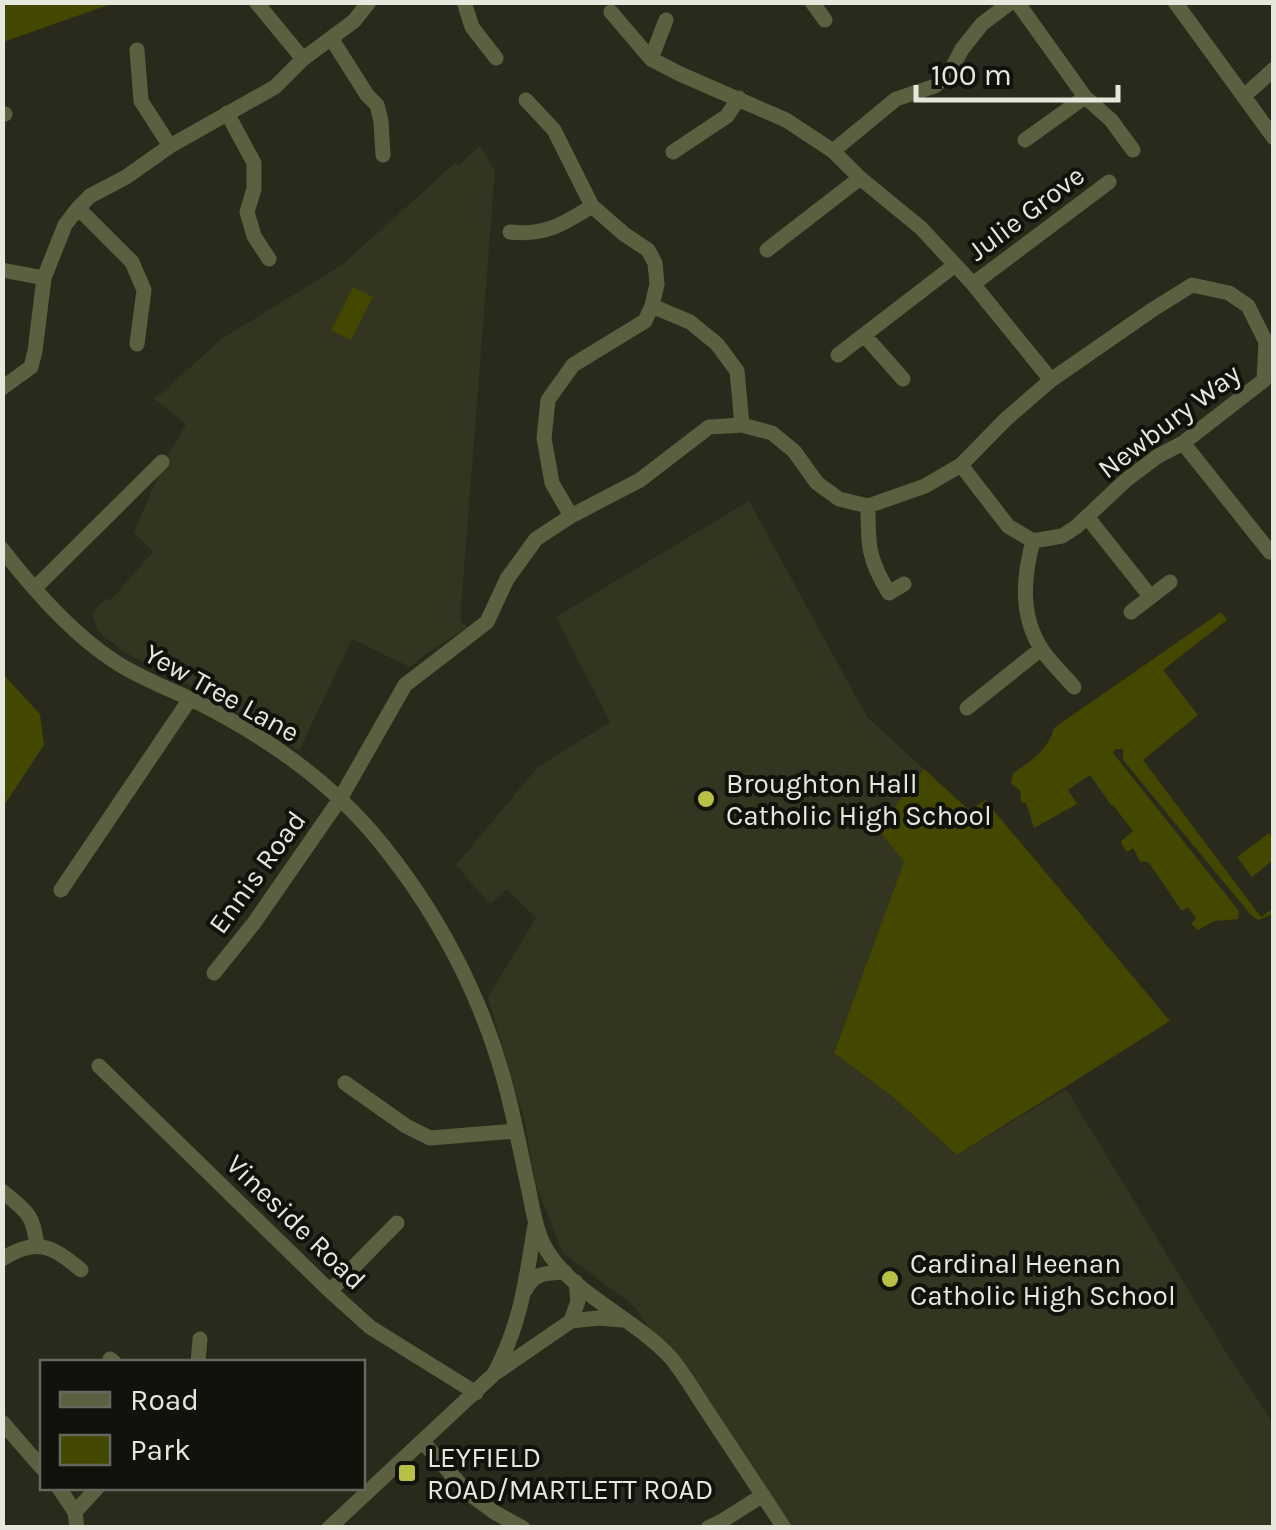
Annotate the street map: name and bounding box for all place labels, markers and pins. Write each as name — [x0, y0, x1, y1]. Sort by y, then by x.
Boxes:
place label: Broughton Hall Catholic High School — [726, 767, 992, 832]
marker: Broughton Hall Catholic High School — [695, 788, 717, 810]
place label: Cardinal Heenan Catholic High School — [910, 1247, 1176, 1312]
marker: Cardinal Heenan Catholic High School — [879, 1268, 901, 1290]
place label: LEYFIELD ROAD/MARTLETT ROAD — [427, 1441, 713, 1506]
marker: LEYFIELD ROAD/MARTLETT ROAD — [396, 1462, 418, 1484]

